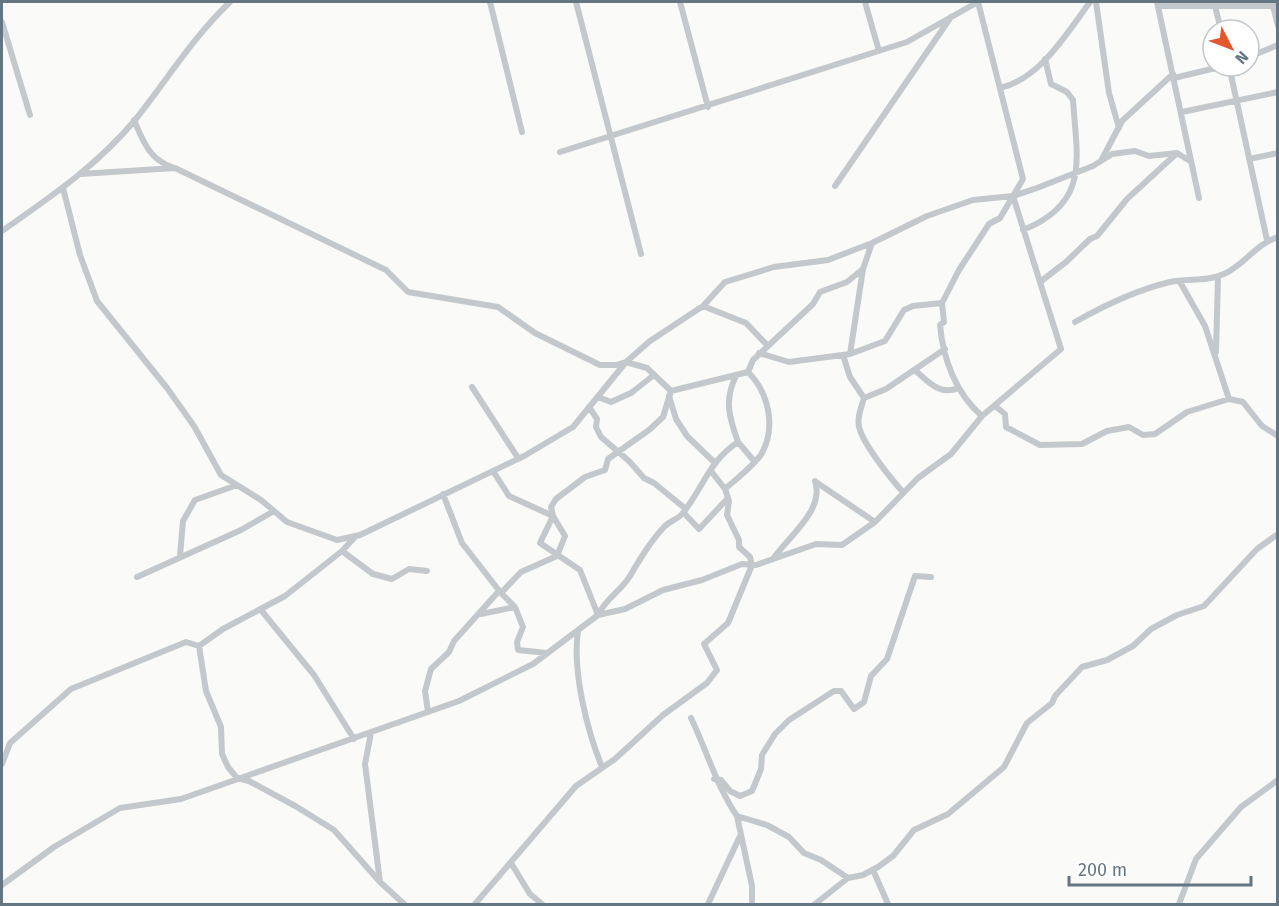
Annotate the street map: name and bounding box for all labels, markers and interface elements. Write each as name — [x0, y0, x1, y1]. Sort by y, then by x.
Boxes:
north arrow — [1201, 18, 1261, 78]
text: N — [1231, 47, 1252, 68]
scale bar — [1069, 849, 1250, 887]
text: 200 m — [1078, 859, 1127, 881]

